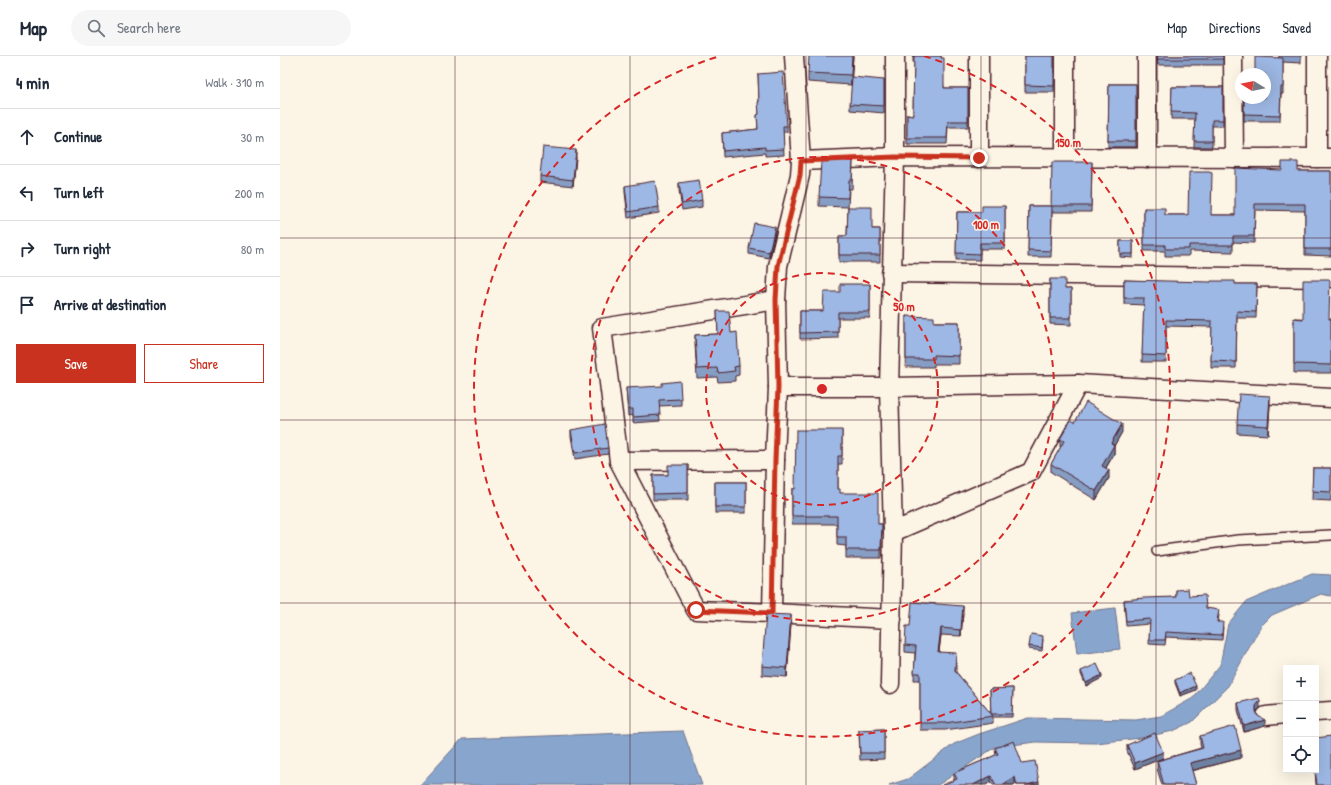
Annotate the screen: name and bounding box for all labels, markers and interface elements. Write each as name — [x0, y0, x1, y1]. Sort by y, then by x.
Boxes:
search box — [71, 10, 351, 46]
text: Map — [20, 15, 47, 41]
icon: search — [85, 17, 107, 39]
text: Search here — [117, 17, 181, 38]
text: Map — [1167, 18, 1187, 37]
text: Directions — [1209, 18, 1260, 37]
text: Saved — [1282, 18, 1311, 37]
north arrow — [1235, 68, 1271, 104]
text: 4 min — [16, 71, 49, 94]
text: Walk · 310 m — [205, 73, 264, 91]
icon: ahead — [16, 126, 38, 148]
text: Continue — [54, 126, 102, 147]
text: 30 m — [241, 128, 264, 146]
text: 150 m — [1055, 134, 1081, 151]
route end — [970, 149, 988, 167]
icon: left — [16, 182, 38, 204]
text: Turn left — [54, 182, 104, 203]
text: 200 m — [234, 184, 264, 202]
text: 100 m — [973, 216, 999, 233]
icon: right — [16, 238, 38, 260]
text: Turn right — [54, 238, 110, 259]
text: 80 m — [241, 240, 264, 258]
icon: arrive — [16, 294, 38, 316]
text: Arrive at destination — [54, 294, 166, 315]
text: 50 m — [893, 298, 915, 315]
button: Save — [16, 344, 136, 383]
button: Share — [144, 344, 264, 383]
centre of rings — [815, 382, 829, 396]
route start — [687, 601, 705, 619]
map controls — [1283, 665, 1319, 773]
button: + — [1283, 665, 1319, 701]
button: − — [1283, 701, 1319, 737]
button: locate — [1283, 737, 1319, 773]

